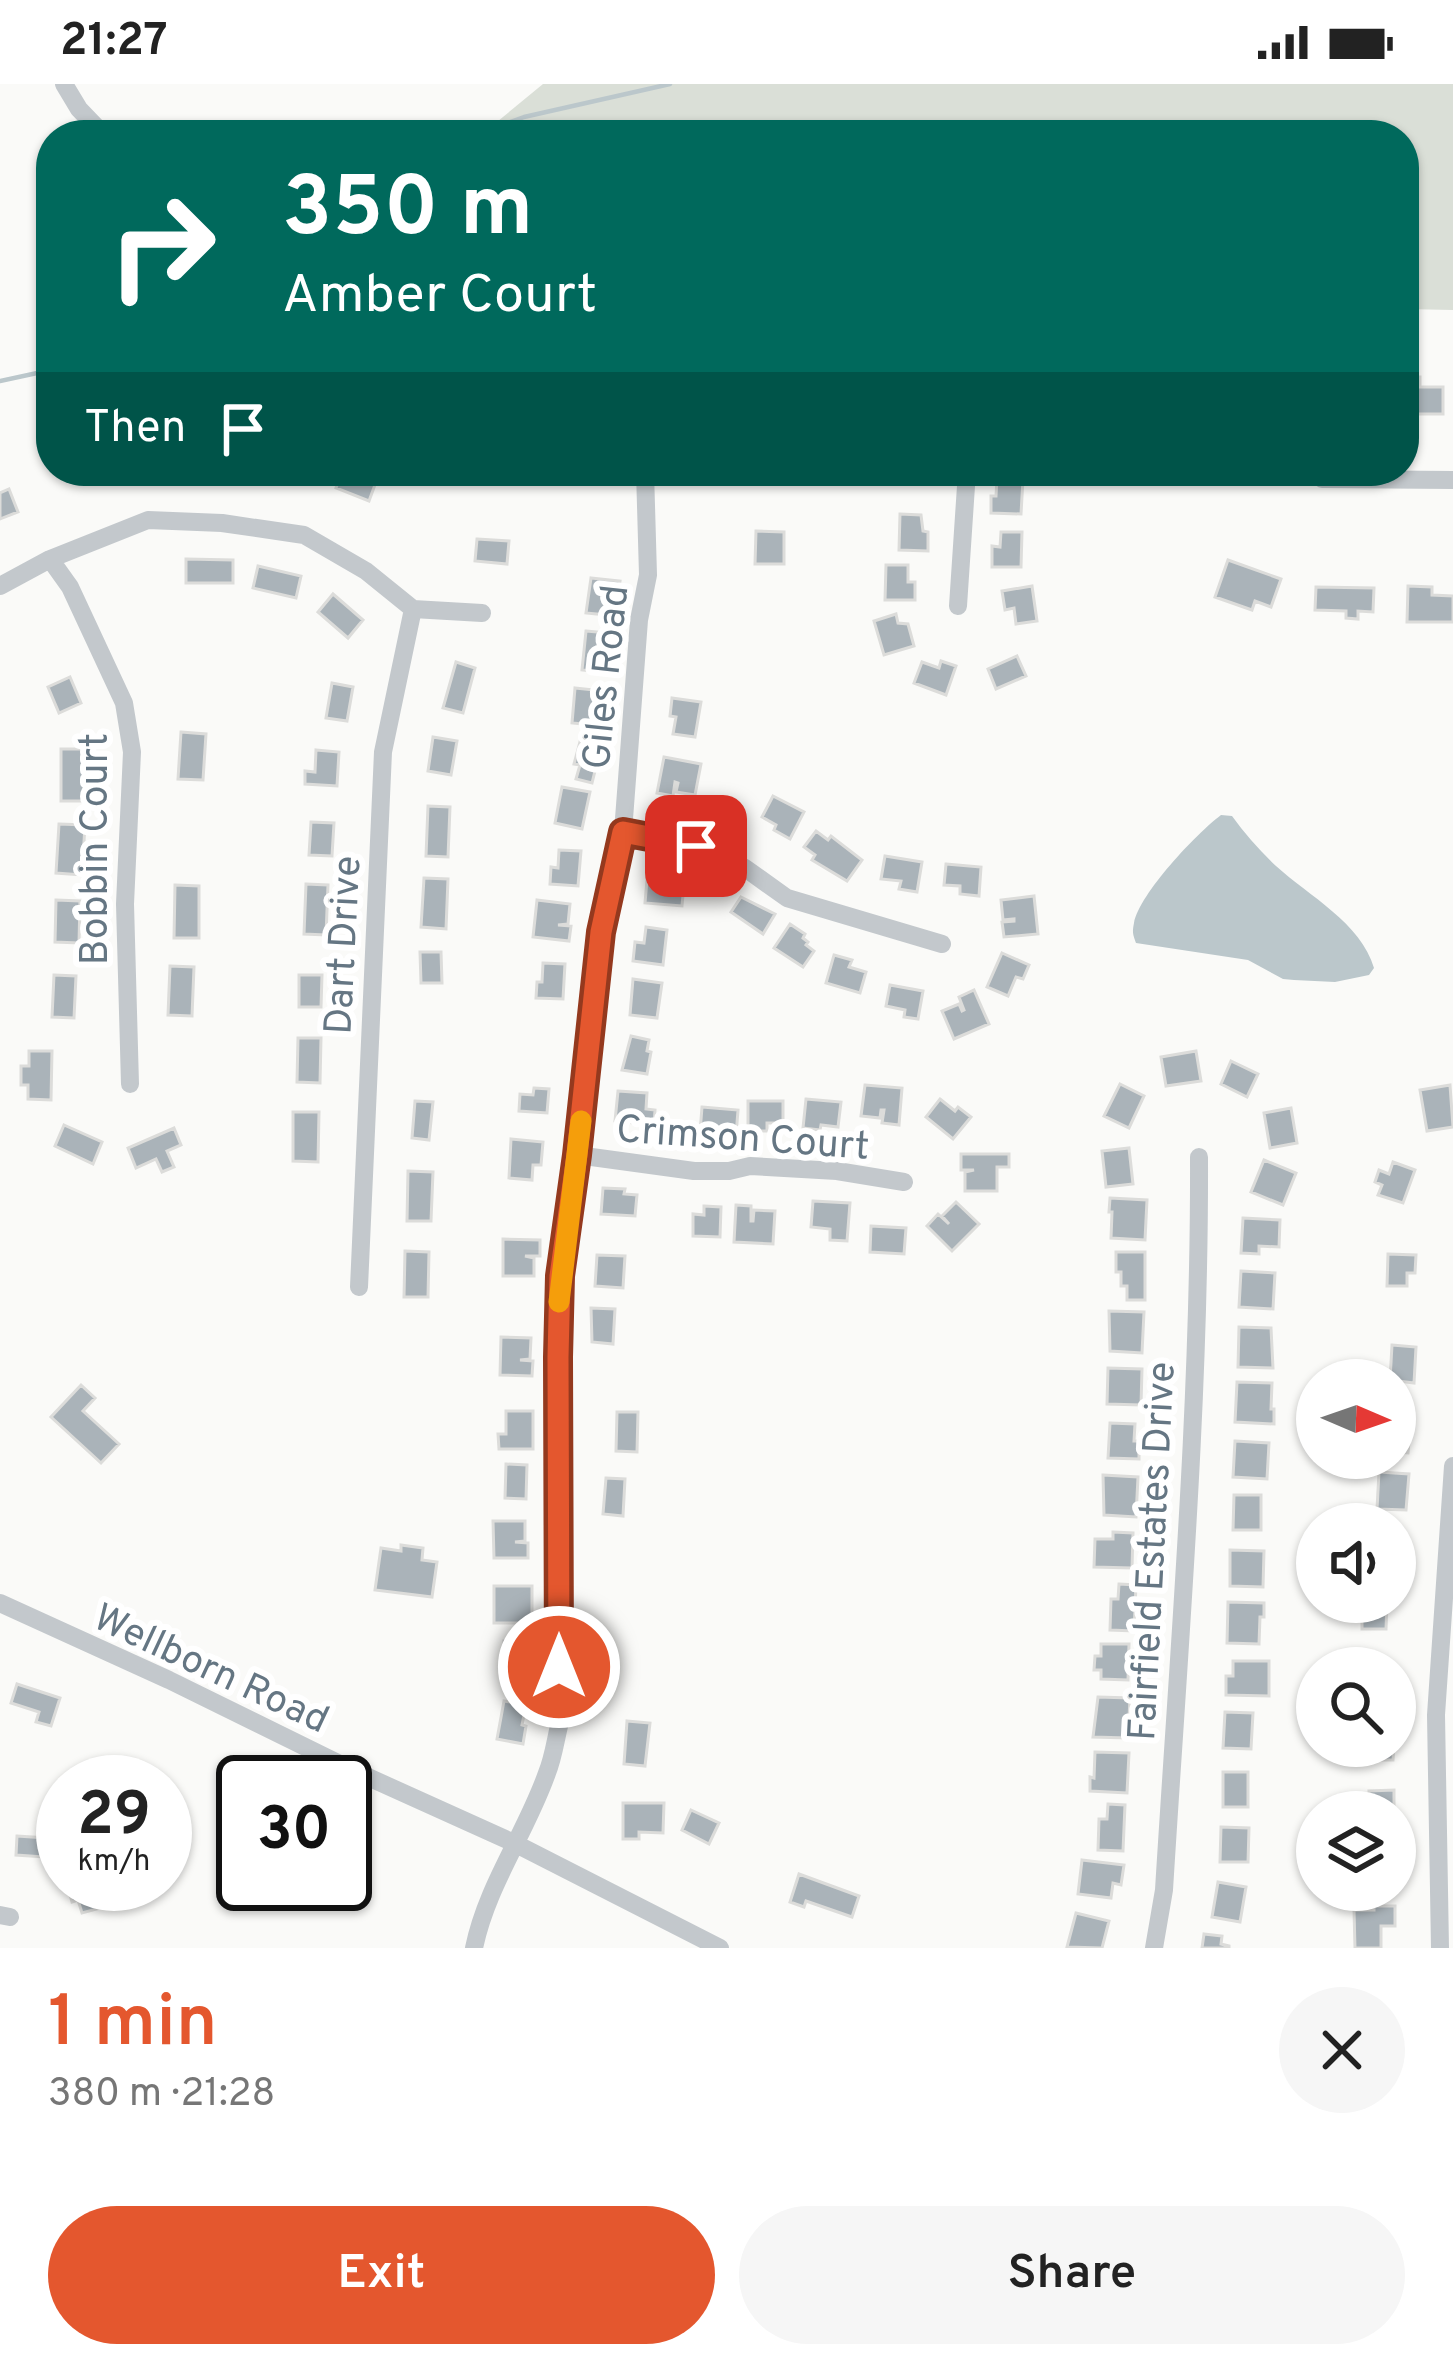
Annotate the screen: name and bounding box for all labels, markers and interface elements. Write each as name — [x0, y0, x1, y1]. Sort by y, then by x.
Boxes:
text: 21:27 — [60, 14, 168, 71]
text: 350 m — [282, 159, 533, 265]
icon: right — [84, 168, 240, 324]
text: Amber Court — [282, 263, 597, 332]
icon: arrive — [210, 396, 276, 462]
text: Then — [84, 401, 186, 458]
street label: Giles Road — [574, 583, 643, 772]
street label: Bobbin Court — [73, 733, 122, 965]
pin — [645, 795, 747, 897]
icon: arrive — [663, 813, 729, 879]
street label: Dart Drive — [316, 855, 375, 1036]
street label: Crimson Court — [614, 1107, 871, 1174]
north arrow — [1296, 1359, 1416, 1479]
map controls — [1296, 1359, 1416, 1911]
street label: Fairfield Estates Drive — [1120, 1360, 1189, 1742]
button: sound — [1296, 1503, 1416, 1623]
street label: Wellborn Road — [85, 1595, 336, 1747]
position arrow — [496, 1604, 622, 1730]
button: search — [1296, 1647, 1416, 1767]
speed limit sign: 30 — [216, 1755, 372, 1911]
text: 29 — [77, 1780, 151, 1856]
button: layers — [1296, 1791, 1416, 1911]
text: km/h — [78, 1844, 150, 1881]
text: 1 min — [48, 1980, 218, 2072]
button: close — [1279, 1987, 1405, 2113]
text: 380 m · 21:28 — [48, 2071, 275, 2120]
button: Exit — [48, 2206, 715, 2344]
button: Share — [739, 2206, 1405, 2344]

